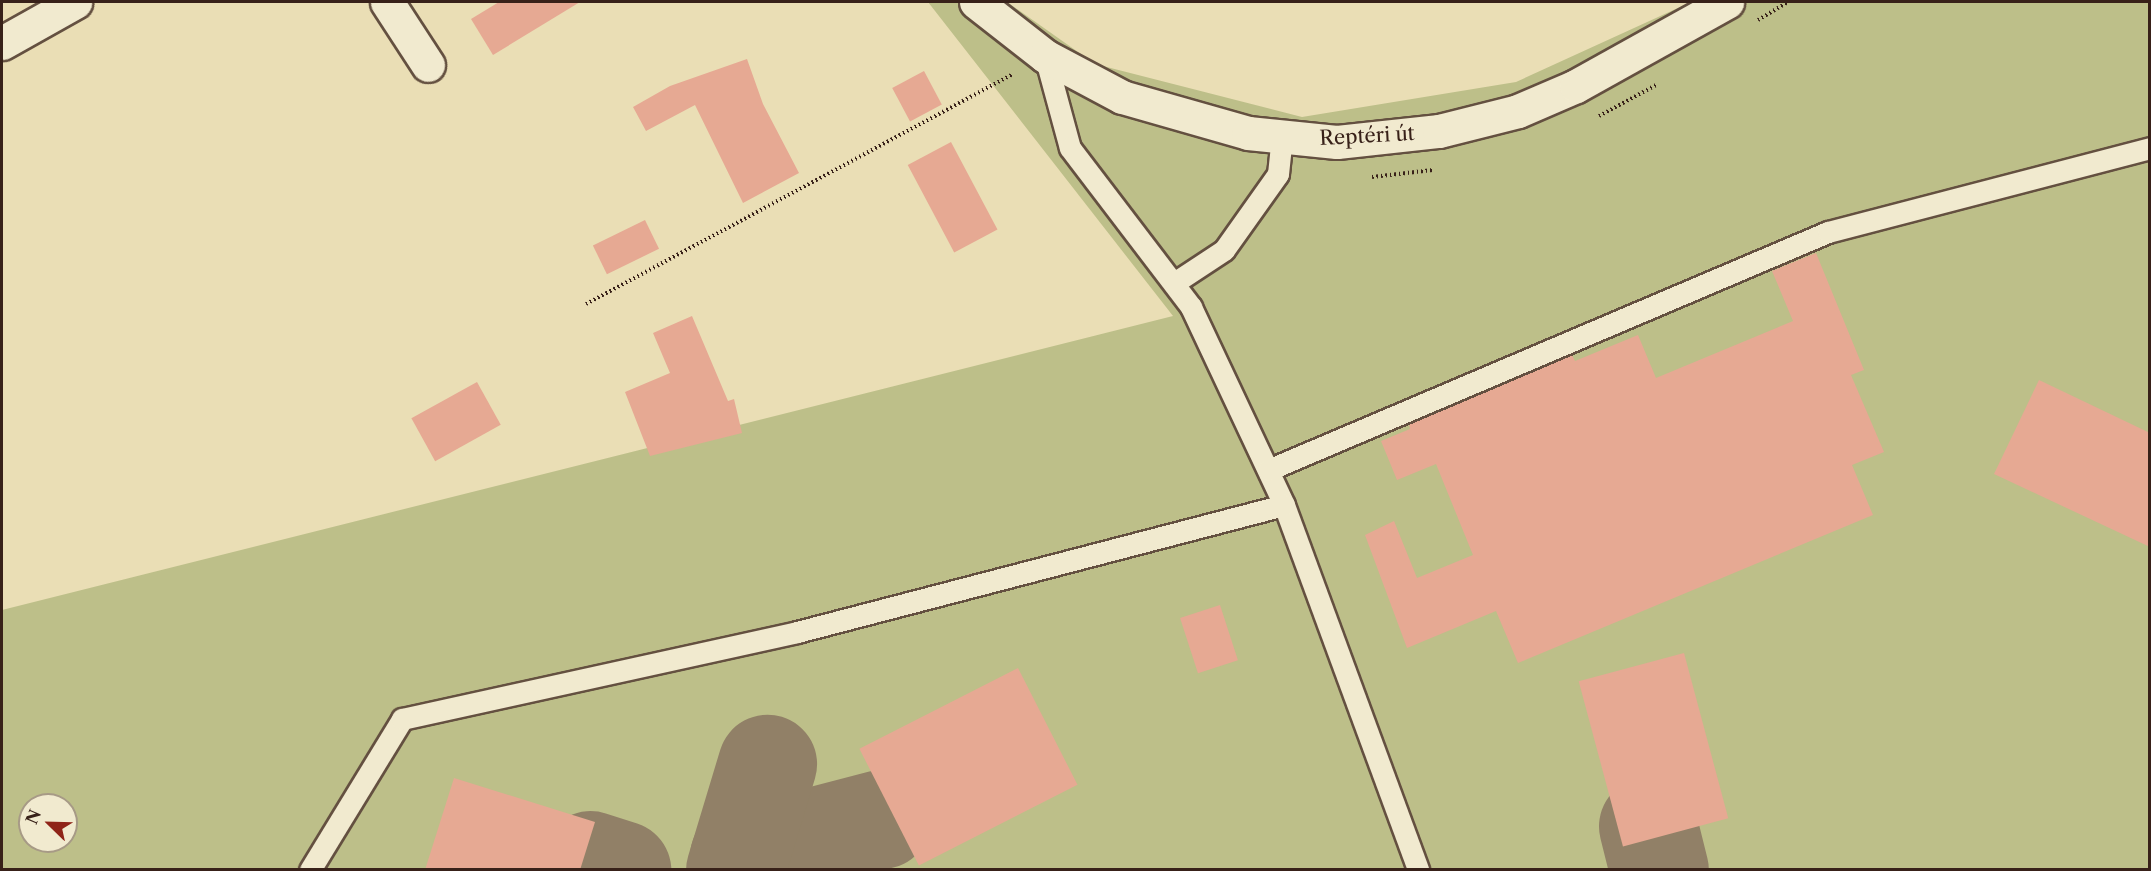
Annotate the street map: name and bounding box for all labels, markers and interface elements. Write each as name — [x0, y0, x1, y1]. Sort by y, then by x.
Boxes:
street label: Reptéri út — [1319, 122, 1415, 150]
north arrow — [18, 793, 78, 853]
text: N — [21, 806, 45, 827]

